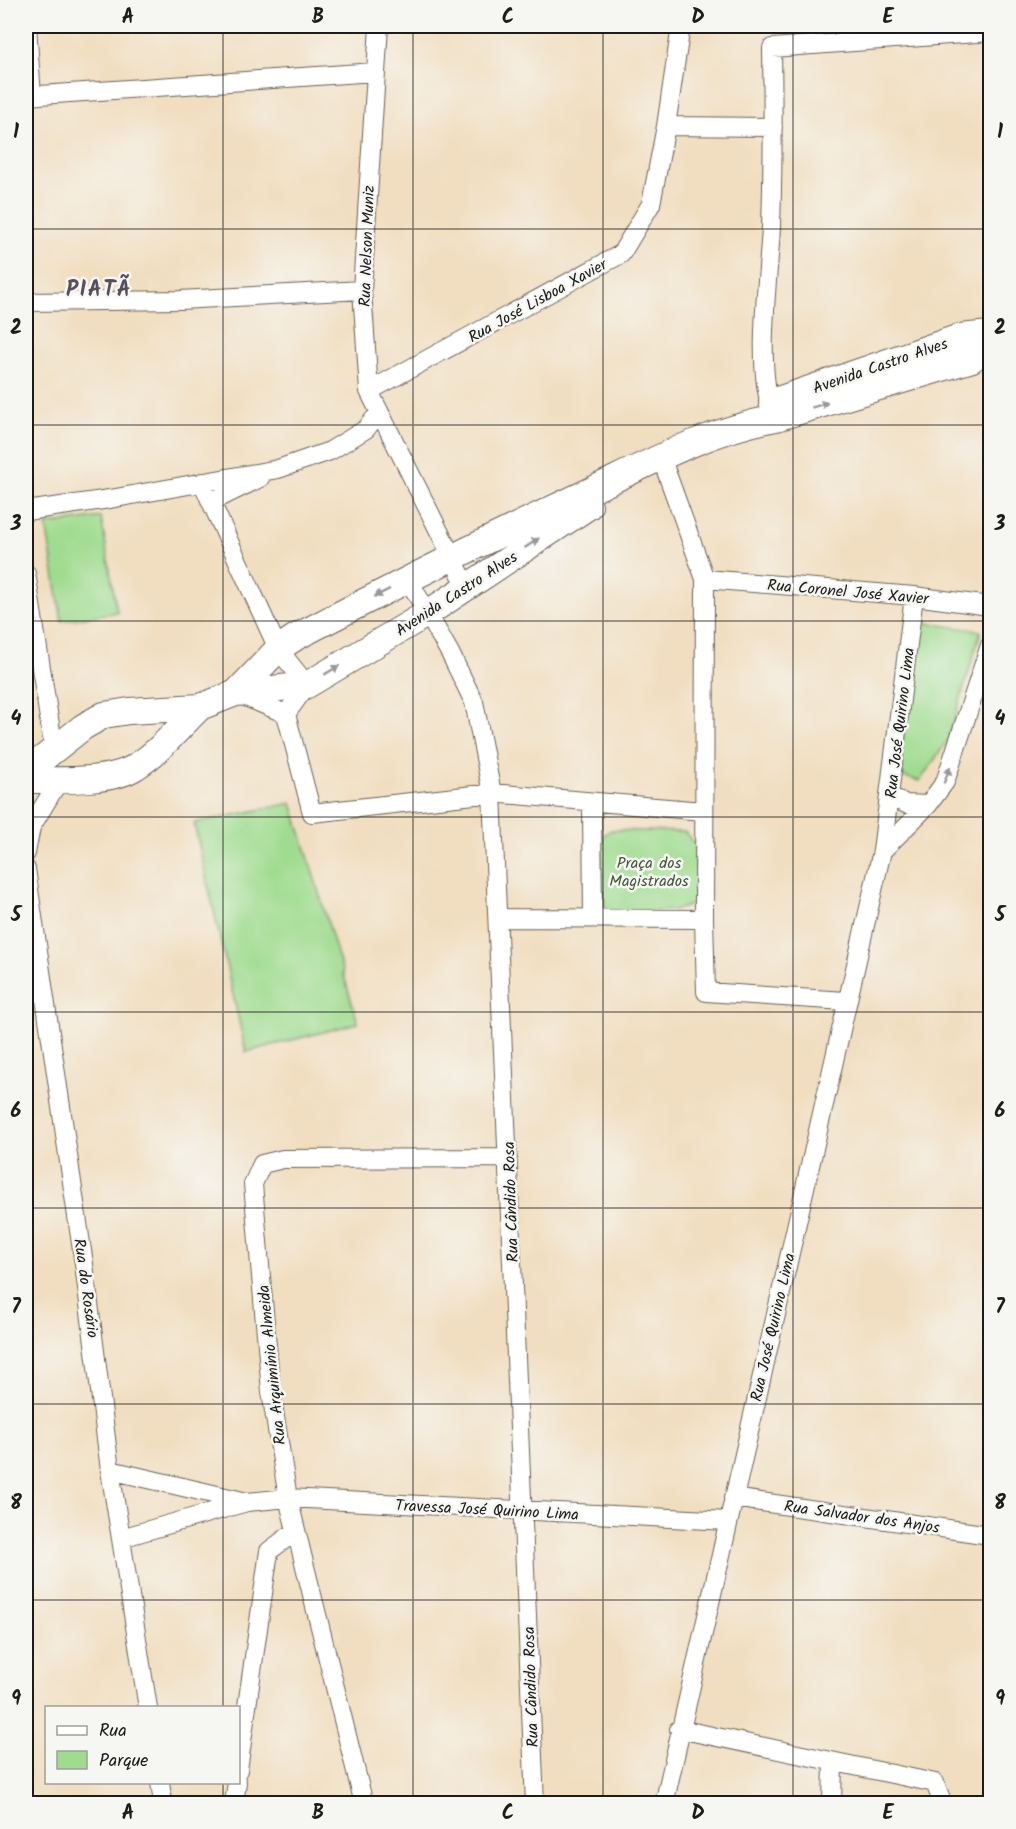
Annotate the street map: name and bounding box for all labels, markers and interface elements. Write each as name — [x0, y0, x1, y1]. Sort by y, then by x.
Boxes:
text: A — [122, 2, 134, 34]
text: B — [312, 2, 324, 34]
text: C — [502, 2, 514, 34]
text: D — [691, 2, 705, 34]
text: E — [882, 2, 894, 34]
text: 1 — [13, 117, 19, 149]
text: 1 — [997, 117, 1003, 149]
street label: Rua Nelson Muniz — [353, 185, 382, 307]
street label: Rua José Lisboa Xavier — [464, 252, 613, 350]
district label: PIATÃ — [66, 273, 132, 308]
text: 2 — [10, 313, 22, 345]
text: 2 — [994, 313, 1006, 345]
street label: Avenida Castro Alves — [810, 332, 952, 401]
one-way arrow — [811, 400, 829, 409]
text: 3 — [10, 509, 22, 541]
text: 3 — [994, 509, 1006, 541]
one-way arrow — [524, 538, 541, 549]
street label: Avenida Castro Alves — [391, 545, 523, 643]
street label: Rua Coronel José Xavier — [766, 573, 931, 612]
one-way arrow — [373, 587, 391, 597]
street label: Rua José Quirino Lima — [879, 646, 922, 800]
one-way arrow — [324, 665, 341, 675]
text: 4 — [11, 704, 22, 736]
text: 4 — [995, 704, 1006, 736]
one-way arrow — [943, 766, 952, 784]
park label: Praça dos Magistrados — [609, 851, 689, 894]
text: 5 — [10, 900, 23, 932]
text: 5 — [994, 900, 1007, 932]
text: 6 — [11, 1096, 22, 1128]
text: 6 — [995, 1096, 1006, 1128]
street label: Rua Cândido Rosa — [497, 1141, 526, 1263]
street label: Rua do Rosário — [66, 1237, 105, 1339]
street label: Rua José Quirino Lima — [744, 1251, 803, 1404]
street label: Rua Arquimínio Almeida — [252, 1284, 293, 1446]
text: 7 — [11, 1292, 21, 1324]
text: 7 — [995, 1292, 1005, 1324]
text: 8 — [10, 1488, 22, 1520]
text: 8 — [994, 1488, 1006, 1520]
street label: Travessa José Quirino Lima — [395, 1493, 579, 1528]
street label: Rua Salvador dos Anjos — [782, 1494, 941, 1541]
street label: Rua Cândido Rosa — [517, 1626, 546, 1748]
text: 9 — [11, 1684, 21, 1716]
text: 9 — [995, 1684, 1005, 1716]
legend — [45, 1706, 240, 1784]
text: Rua — [99, 1717, 127, 1746]
text: Parque — [99, 1747, 148, 1776]
text: A — [122, 1798, 134, 1829]
text: B — [312, 1798, 324, 1829]
text: C — [502, 1798, 514, 1829]
text: D — [691, 1798, 705, 1829]
text: E — [882, 1798, 894, 1829]

